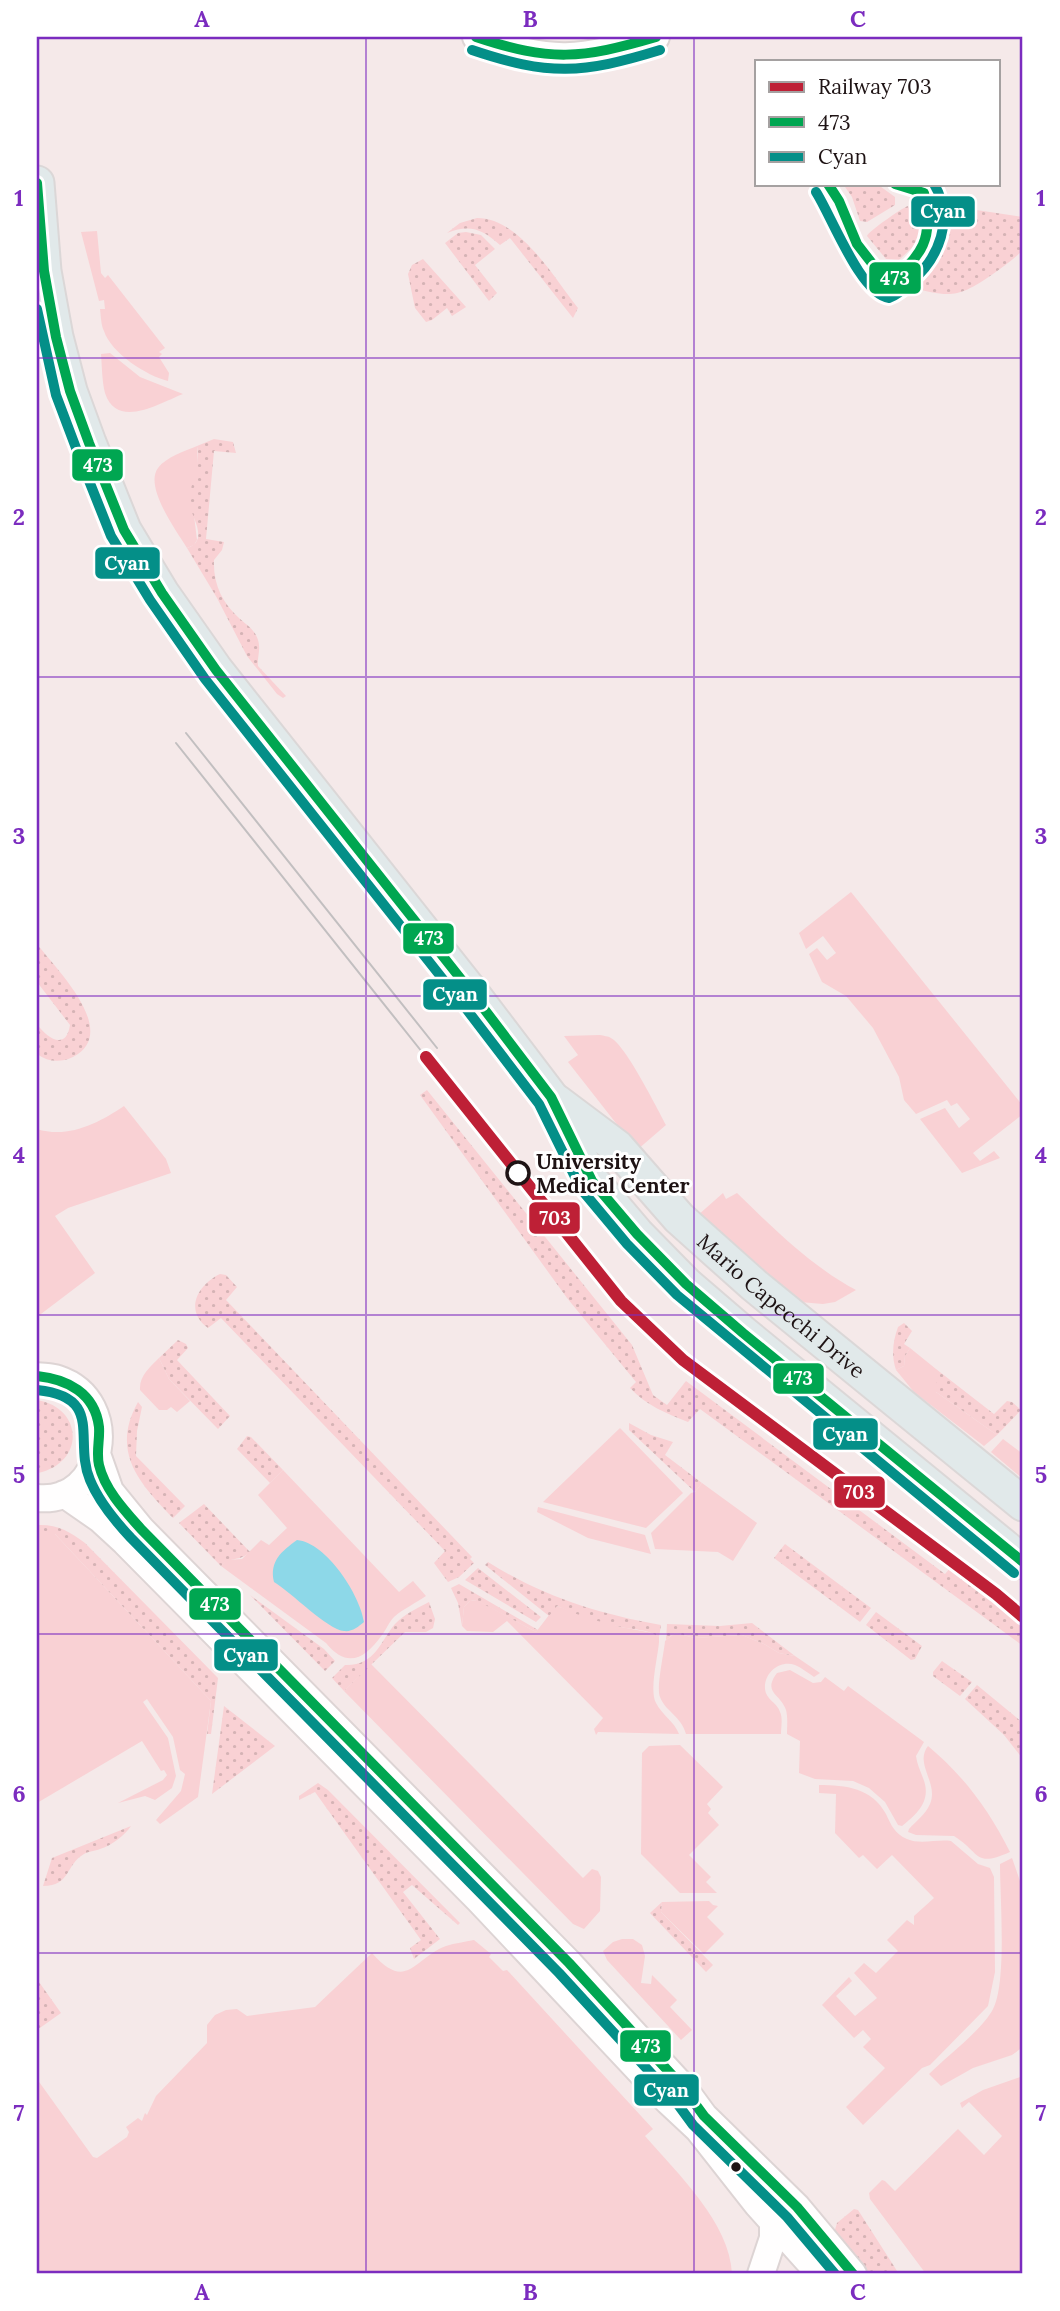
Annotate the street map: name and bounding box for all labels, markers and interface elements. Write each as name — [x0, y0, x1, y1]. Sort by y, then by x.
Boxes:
text: A — [194, 4, 210, 33]
text: B — [522, 4, 538, 33]
text: C — [850, 4, 866, 33]
legend — [755, 60, 1000, 186]
text: Railway 703 — [818, 73, 932, 100]
text: 473 — [818, 109, 851, 136]
text: Cyan — [818, 143, 868, 170]
text: 1 — [14, 183, 24, 212]
text: 1 — [1036, 183, 1046, 212]
line badge: Cyan — [910, 195, 976, 228]
text: Cyan — [920, 199, 966, 223]
line badge: 473 — [868, 261, 922, 295]
text: 473 — [880, 266, 910, 290]
line badge: 473 — [71, 448, 124, 482]
text: 473 — [83, 453, 113, 477]
text: 2 — [13, 502, 25, 531]
text: 2 — [1035, 502, 1047, 531]
line badge: Cyan — [94, 546, 161, 580]
text: Cyan — [104, 551, 150, 575]
text: 3 — [13, 821, 25, 850]
text: 3 — [1035, 821, 1047, 850]
line badge: 473 — [402, 922, 455, 955]
text: 473 — [414, 926, 444, 950]
line badge: Cyan — [422, 978, 488, 1011]
text: Cyan — [432, 982, 478, 1006]
text: 4 — [13, 1140, 25, 1169]
text: 4 — [1035, 1140, 1047, 1169]
place label: University Medical Center — [536, 1148, 690, 1199]
marker: University Medical Center — [506, 1161, 530, 1185]
line badge: 703 — [528, 1201, 581, 1235]
text: 703 — [539, 1206, 571, 1230]
street label: Mario Capecchi Drive — [692, 1227, 871, 1384]
line badge: 473 — [772, 1362, 825, 1395]
text: 473 — [783, 1366, 813, 1390]
line badge: Cyan — [812, 1417, 879, 1451]
text: Cyan — [822, 1422, 868, 1446]
text: 5 — [13, 1460, 25, 1489]
text: 5 — [1035, 1460, 1047, 1489]
line badge: 703 — [833, 1475, 886, 1509]
text: 703 — [843, 1480, 875, 1504]
line badge: 473 — [188, 1587, 242, 1621]
text: 473 — [200, 1592, 230, 1616]
line badge: Cyan — [213, 1638, 279, 1672]
text: Cyan — [223, 1643, 269, 1667]
text: 6 — [12, 1779, 26, 1808]
text: 6 — [1034, 1779, 1048, 1808]
line badge: 473 — [619, 2029, 672, 2063]
text: 473 — [631, 2034, 661, 2058]
line badge: Cyan — [633, 2073, 700, 2107]
text: Cyan — [643, 2078, 689, 2102]
text: 7 — [14, 2098, 25, 2127]
text: 7 — [1036, 2098, 1047, 2127]
unlabelled marker — [729, 2160, 743, 2174]
text: A — [194, 2277, 210, 2306]
text: B — [522, 2277, 538, 2306]
text: C — [850, 2277, 866, 2306]

